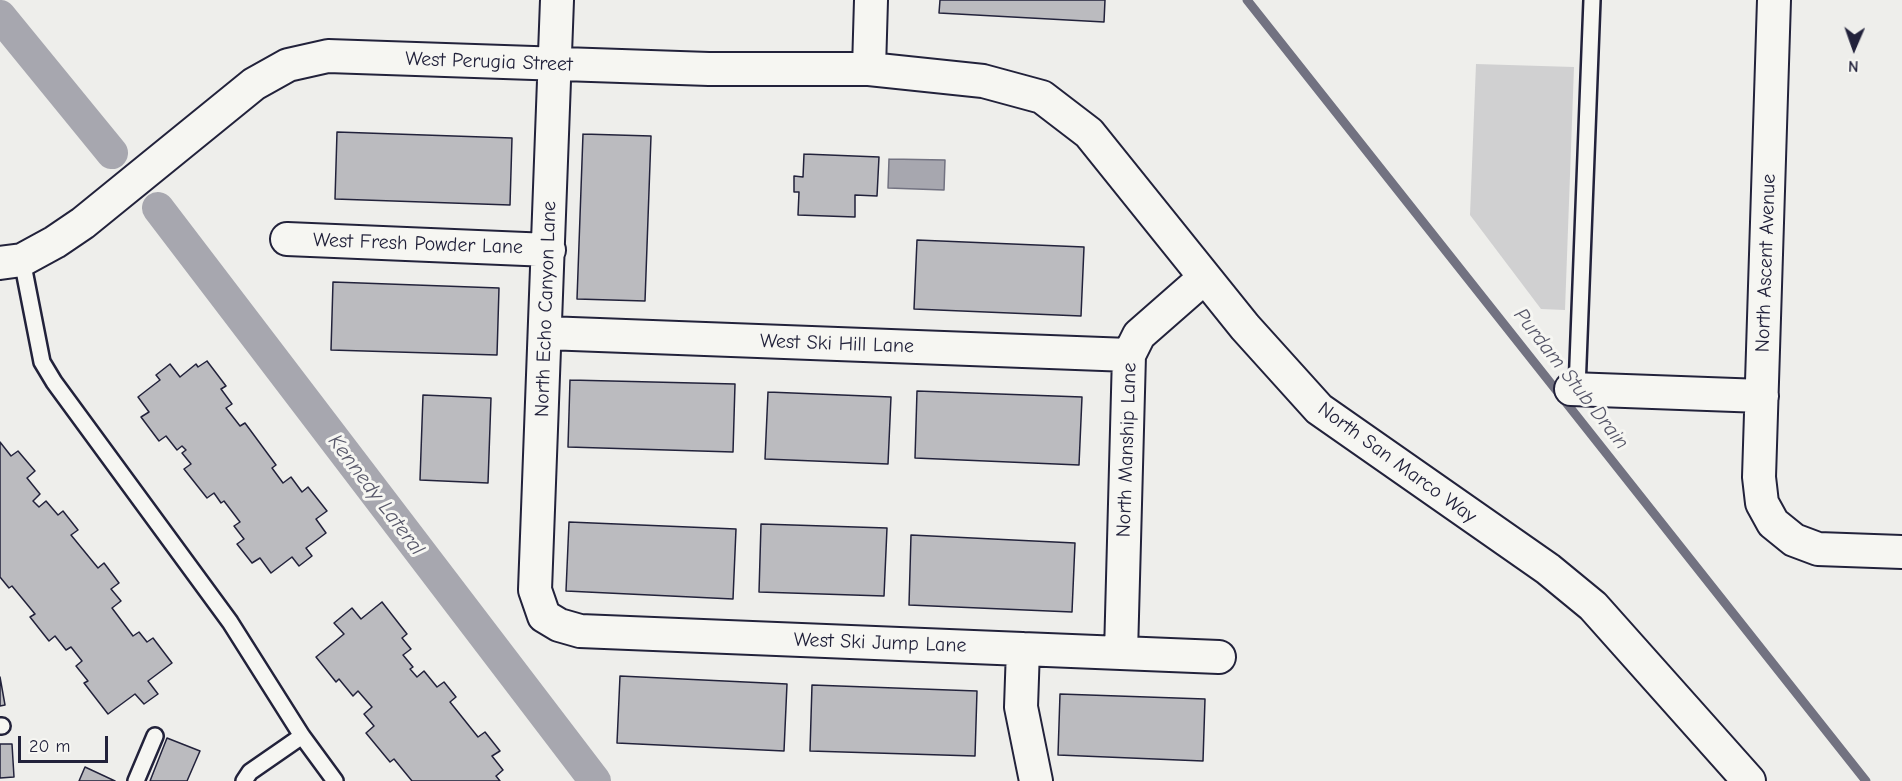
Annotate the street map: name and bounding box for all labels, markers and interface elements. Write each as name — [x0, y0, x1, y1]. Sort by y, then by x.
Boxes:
north arrow — [1824, 18, 1884, 78]
street label: West Perugia Street — [405, 47, 573, 77]
text: N — [1848, 57, 1859, 75]
street label: North Ascent Avenue — [1751, 173, 1781, 353]
street label: North Echo Canyon Lane — [530, 201, 562, 417]
street label: West Fresh Powder Lane — [313, 228, 523, 260]
water label: Purdam Stub Drain — [1508, 303, 1634, 455]
street label: West Ski Hill Lane — [760, 329, 914, 359]
street label: North Manship Lane — [1112, 362, 1142, 538]
street label: North San Marco Way — [1313, 397, 1481, 529]
water label: Kennedy Lateral — [322, 430, 430, 560]
street label: West Ski Jump Lane — [793, 628, 967, 658]
scale bar — [21, 724, 111, 762]
text: 20 m — [29, 736, 70, 757]

